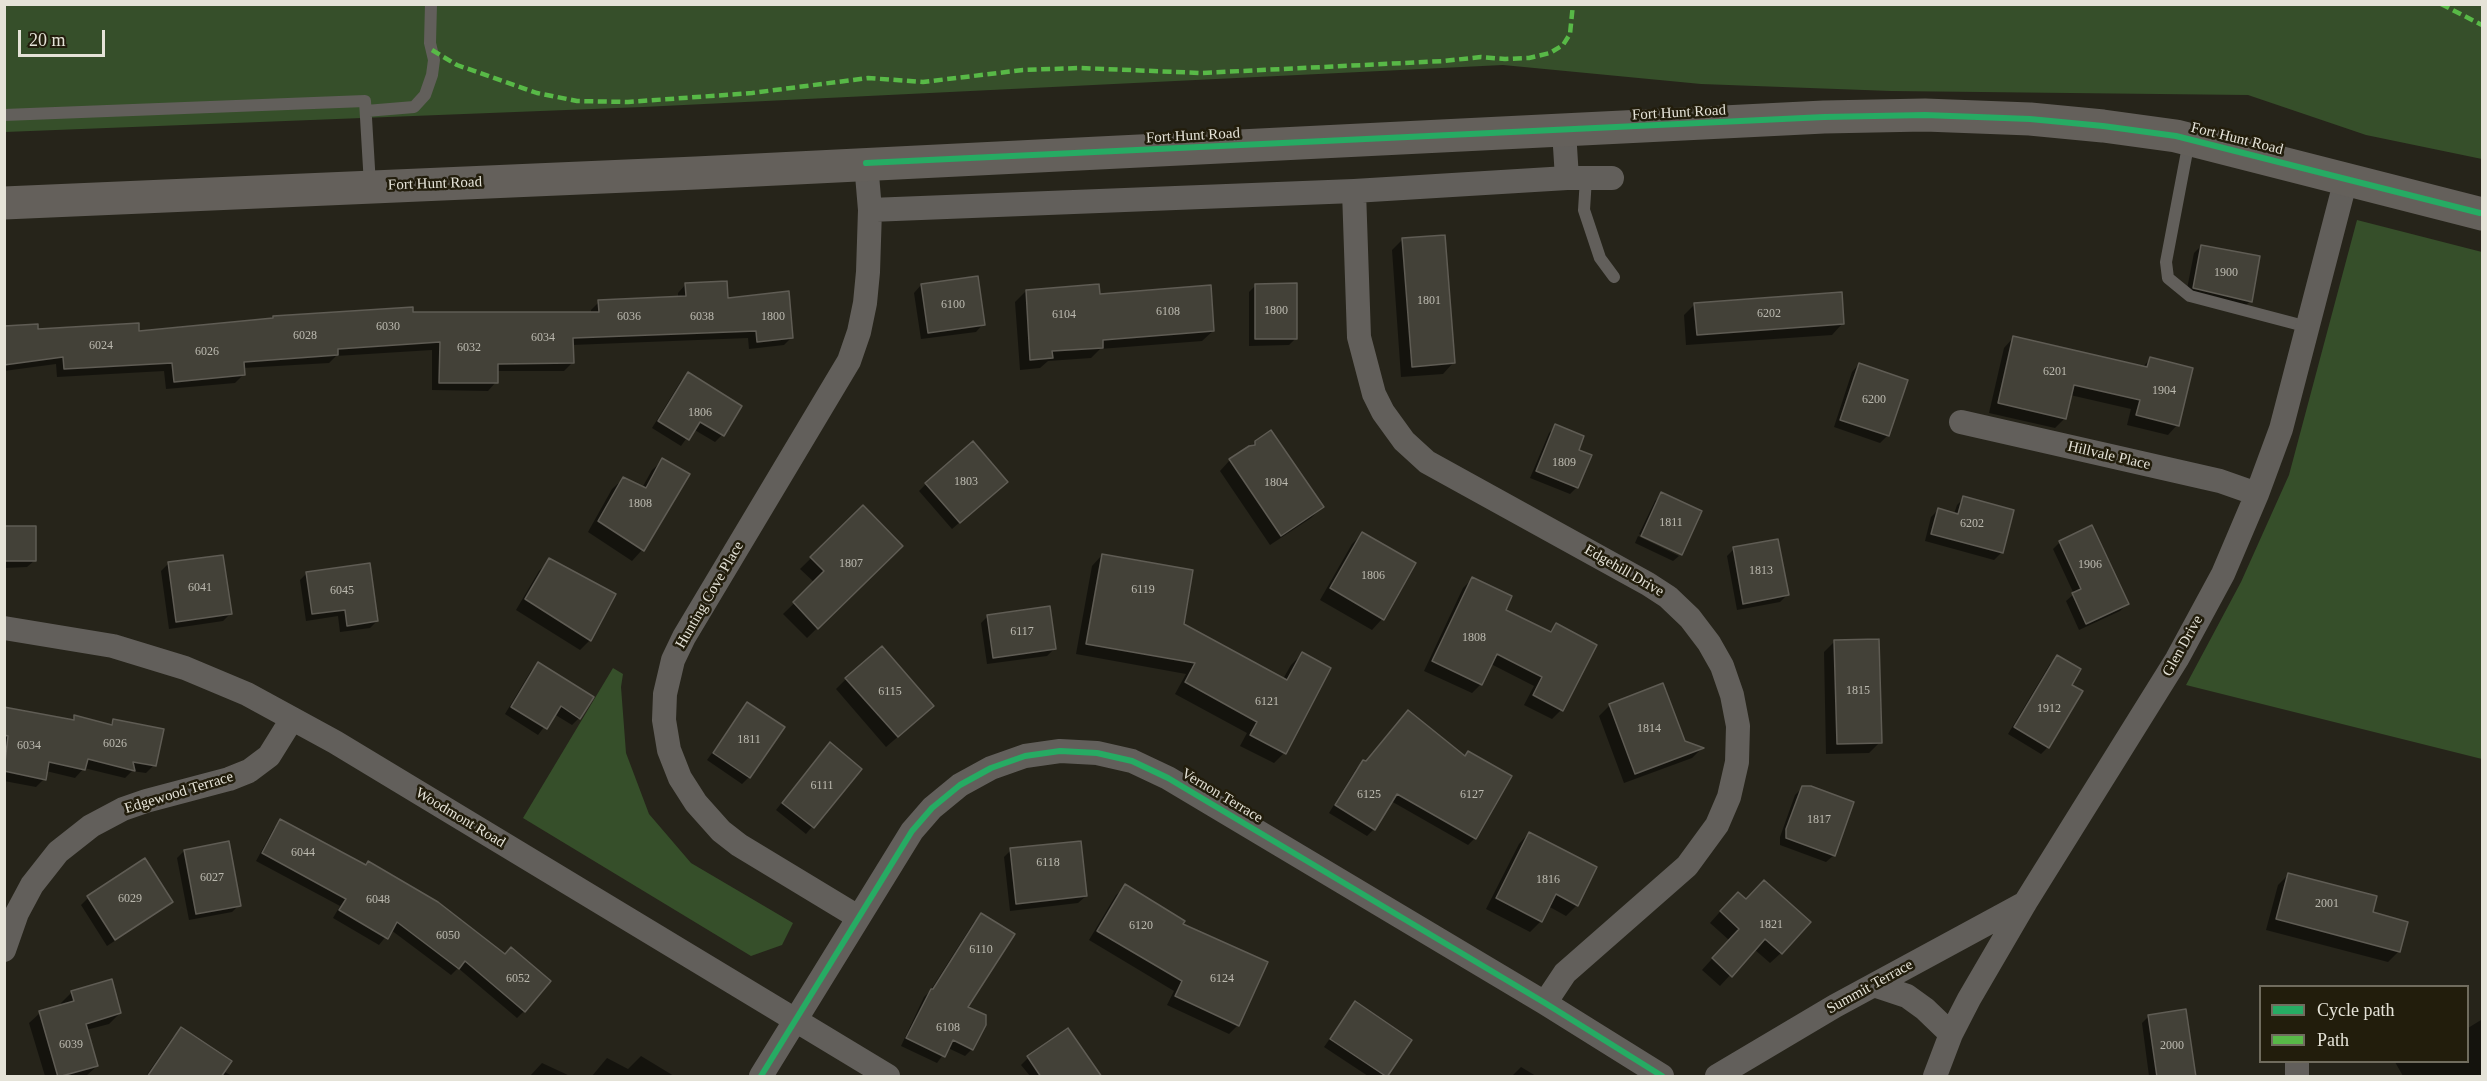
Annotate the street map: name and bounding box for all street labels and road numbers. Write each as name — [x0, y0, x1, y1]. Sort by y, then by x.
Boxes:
street label: Fort Hunt Road — [1632, 102, 1726, 124]
street label: Fort Hunt Road — [2189, 119, 2285, 159]
street label: Fort Hunt Road — [1146, 125, 1240, 147]
street label: Fort Hunt Road — [388, 173, 482, 195]
street label: Hillvale Place — [2066, 438, 2152, 474]
street label: Hunting Cove Place — [672, 538, 748, 652]
street label: Edgehill Drive — [1581, 541, 1667, 601]
street label: Glen Drive — [2159, 612, 2207, 680]
street label: Vernon Terrace — [1178, 765, 1266, 827]
street label: Edgewood Terrace — [123, 768, 235, 818]
street label: Woodmont Road — [412, 784, 508, 852]
street label: Summit Terrace — [1824, 956, 1916, 1018]

